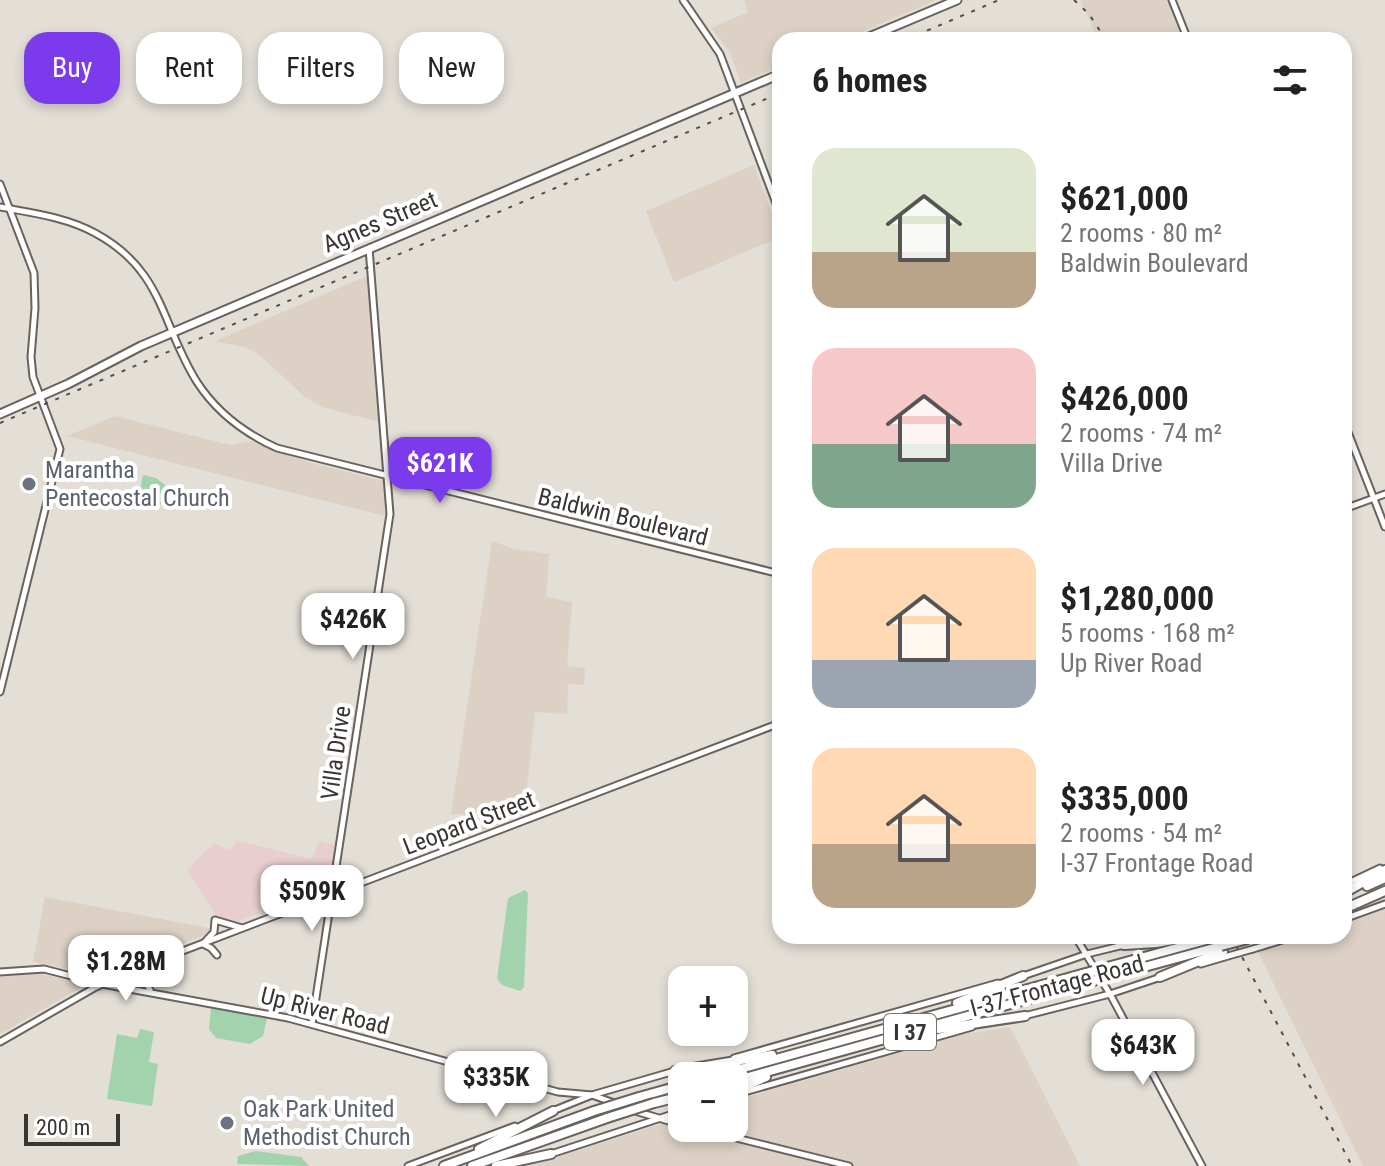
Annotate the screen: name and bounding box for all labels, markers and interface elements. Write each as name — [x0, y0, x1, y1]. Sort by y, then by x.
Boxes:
chip: Buy — [24, 32, 120, 104]
chip: Rent — [136, 32, 242, 104]
chip: Filters — [258, 32, 383, 104]
chip: New — [399, 32, 504, 104]
icon: filters — [1268, 58, 1312, 102]
text: 6 homes — [812, 60, 928, 100]
text: $621,000 — [1060, 178, 1189, 218]
icon: home — [876, 180, 972, 276]
street label: Agnes Street — [319, 185, 441, 259]
text: 2 rooms · 80 m² — [1060, 218, 1222, 248]
text: Baldwin Boulevard — [1060, 248, 1249, 278]
text: $426,000 — [1060, 378, 1189, 418]
icon: home — [876, 380, 972, 476]
text: 2 rooms · 74 m² — [1060, 418, 1222, 448]
pin: $621K — [384, 437, 496, 505]
text: $621K — [407, 448, 473, 478]
text: Villa Drive — [1060, 448, 1163, 478]
place label: Marantha Pentecostal Church — [45, 456, 230, 512]
marker: Marantha Pentecostal Church — [20, 475, 38, 493]
street label: Baldwin Boulevard — [535, 482, 711, 552]
text: $1,280,000 — [1060, 578, 1214, 618]
icon: home — [876, 580, 972, 676]
pin: $426K — [297, 593, 409, 661]
text: $426K — [320, 604, 386, 634]
text: 5 rooms · 168 m² — [1060, 618, 1235, 648]
text: Up River Road — [1060, 648, 1202, 678]
street label: Villa Drive — [316, 704, 356, 802]
text: $335,000 — [1060, 778, 1189, 818]
icon: home — [876, 780, 972, 876]
street label: Leopard Street — [399, 785, 539, 861]
text: 2 rooms · 54 m² — [1060, 818, 1222, 848]
text: I-37 Frontage Road — [1060, 848, 1253, 878]
pin: $509K — [256, 865, 368, 933]
text: $509K — [279, 876, 345, 906]
pin: $1.28M — [61, 935, 191, 1003]
text: $1.28M — [86, 946, 166, 976]
street label: I-37 Frontage Road — [967, 949, 1147, 1023]
map controls — [668, 966, 748, 1142]
button: + — [668, 966, 748, 1046]
street label: Up River Road — [258, 982, 392, 1040]
road number: I 37 — [884, 1014, 936, 1050]
pin: $643K — [1087, 1019, 1199, 1087]
text: $643K — [1110, 1030, 1176, 1060]
pin: $335K — [440, 1051, 552, 1119]
text: $335K — [463, 1062, 529, 1092]
button: − — [668, 1062, 748, 1142]
place label: Oak Park United Methodist Church — [243, 1095, 411, 1151]
scale bar — [24, 1110, 120, 1146]
marker: Oak Park United Methodist Church — [218, 1114, 236, 1132]
text: 200 m — [36, 1115, 90, 1140]

